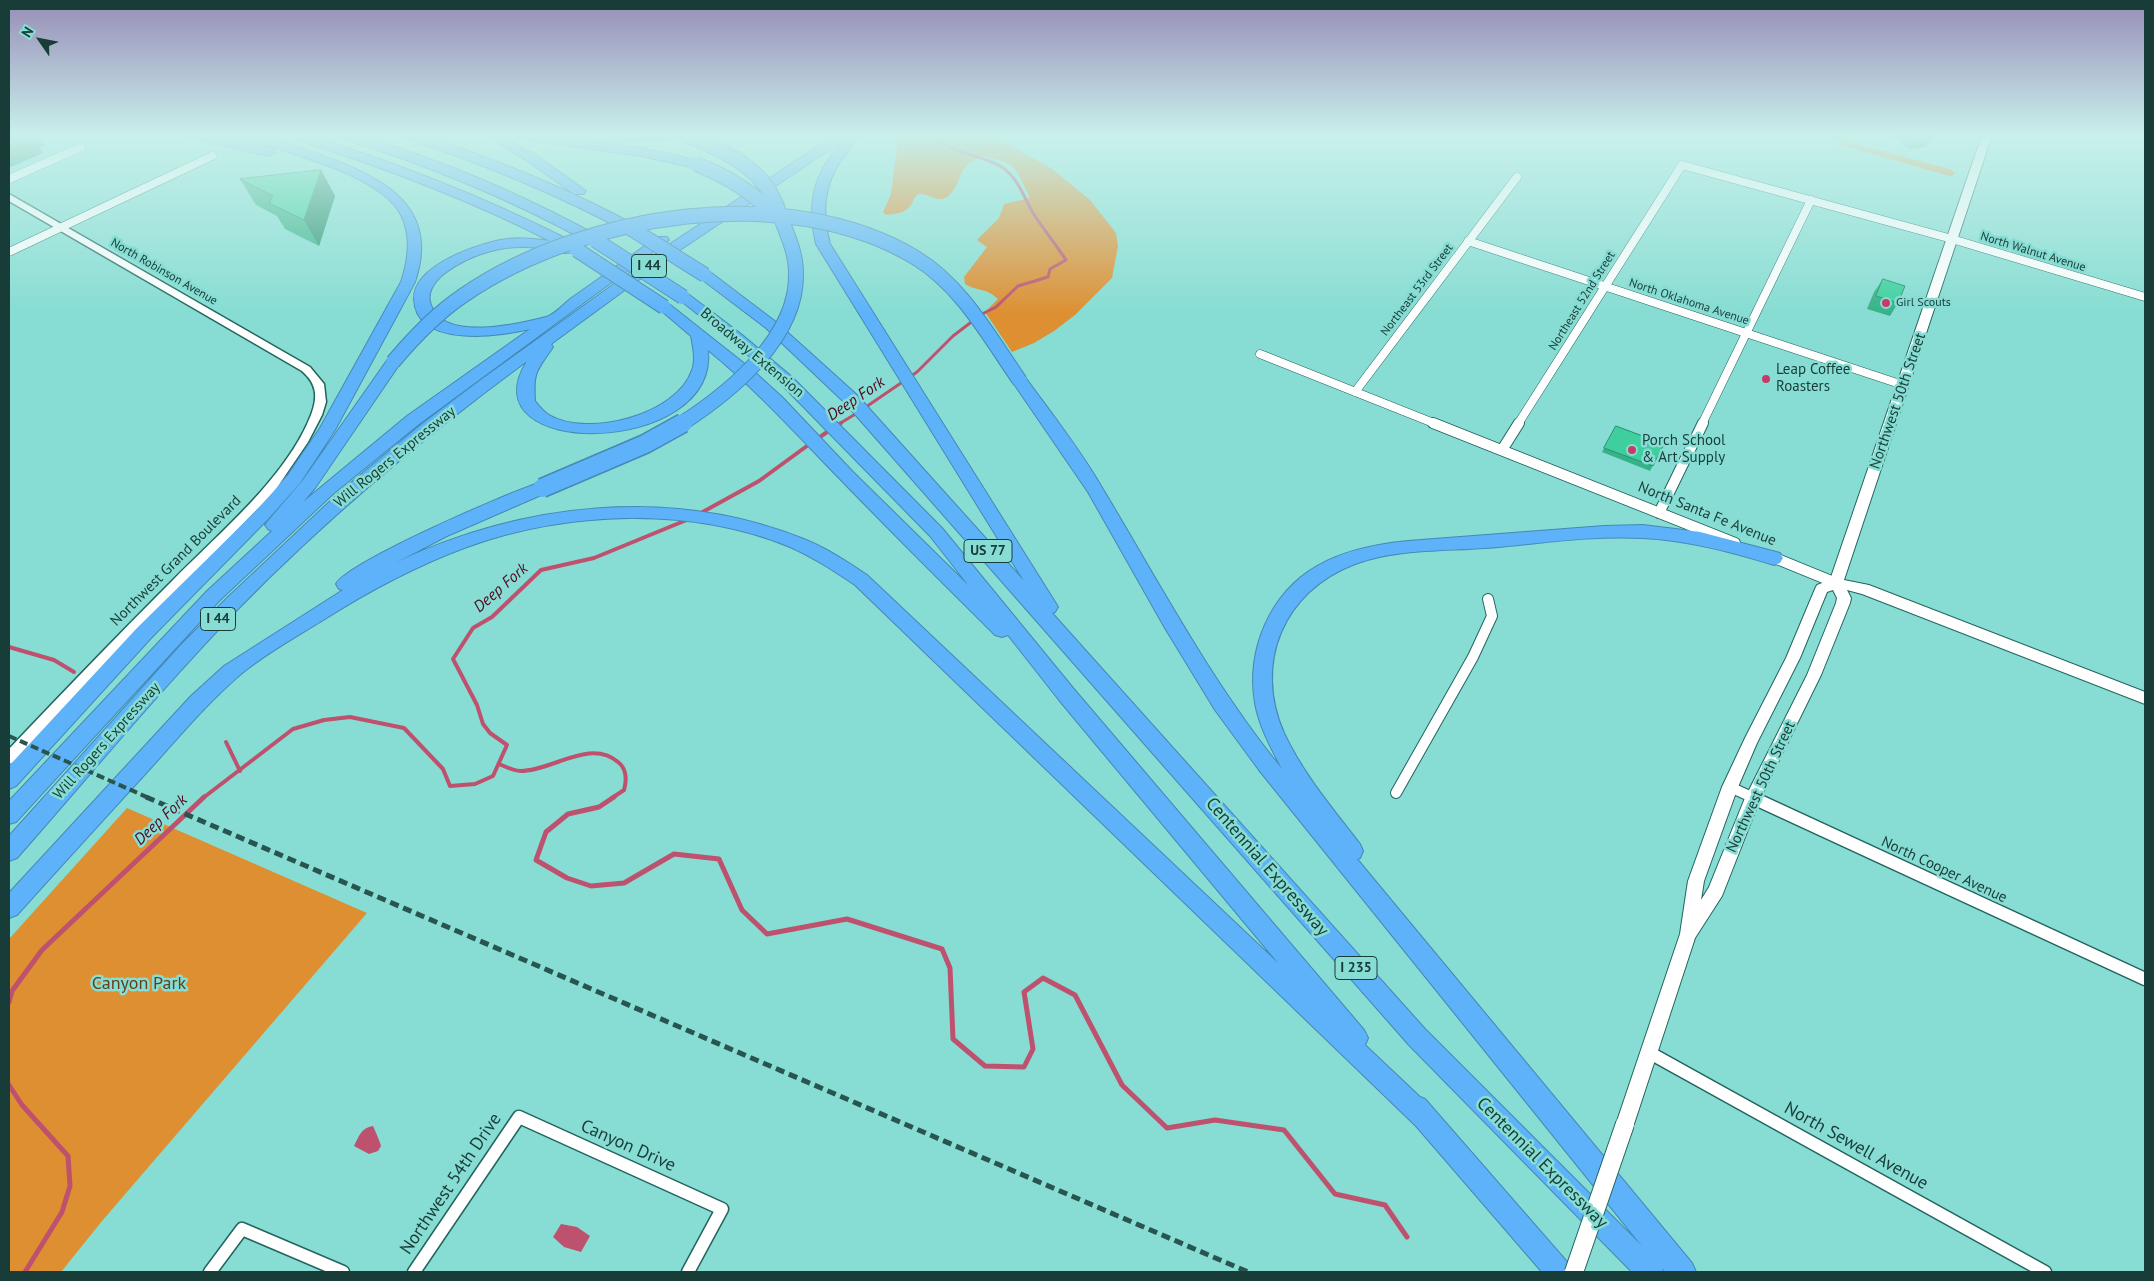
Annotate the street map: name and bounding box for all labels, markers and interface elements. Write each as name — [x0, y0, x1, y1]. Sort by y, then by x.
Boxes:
north arrow — [15, 15, 65, 65]
text: N — [17, 23, 37, 41]
street label: North Walnut Avenue — [1979, 229, 2087, 275]
street label: North Robinson Avenue — [108, 236, 220, 308]
street label: Northeast 53rd Street — [1378, 241, 1456, 339]
street label: Northeast 52nd Street — [1546, 249, 1618, 353]
road number: I 44 — [632, 255, 666, 278]
street label: North Oklahoma Avenue — [1627, 276, 1751, 328]
place label: Girl Scouts — [1896, 296, 1951, 310]
marker: Girl Scouts — [1880, 297, 1892, 309]
street label: Broadway Extension — [696, 304, 808, 402]
street label: Northwest 50th Street — [1866, 331, 1930, 471]
place label: Leap Coffee Roasters — [1776, 361, 1850, 396]
water label: Deep Fork — [824, 373, 888, 425]
marker: Leap Coffee Roasters — [1760, 373, 1772, 385]
street label: Will Rogers Expressway — [331, 402, 459, 512]
place label: Porch School & Art Supply — [1642, 432, 1725, 467]
marker: Porch School & Art Supply — [1626, 444, 1638, 456]
street label: North Santa Fe Avenue — [1635, 478, 1779, 550]
street label: Northwest Grand Boulevard — [107, 492, 245, 630]
road number: US 77 — [964, 540, 1012, 562]
water label: Deep Fork — [470, 559, 532, 617]
road number: I 44 — [200, 608, 236, 630]
street label: Will Rogers Expressway — [50, 679, 164, 803]
street label: Northwest 50th Street — [1723, 718, 1799, 856]
water label: Deep Fork — [131, 791, 191, 849]
street label: Centennial Expressway — [1201, 793, 1333, 941]
street label: North Cooper Avenue — [1878, 833, 2010, 907]
road number: I 235 — [1335, 956, 1377, 980]
park label: Canyon Park — [92, 973, 186, 995]
street label: Centennial Expressway — [1472, 1093, 1612, 1233]
street label: North Sewell Avenue — [1780, 1097, 1932, 1195]
street label: Northwest 54th Drive — [396, 1109, 506, 1259]
street label: Canyon Drive — [577, 1115, 679, 1177]

